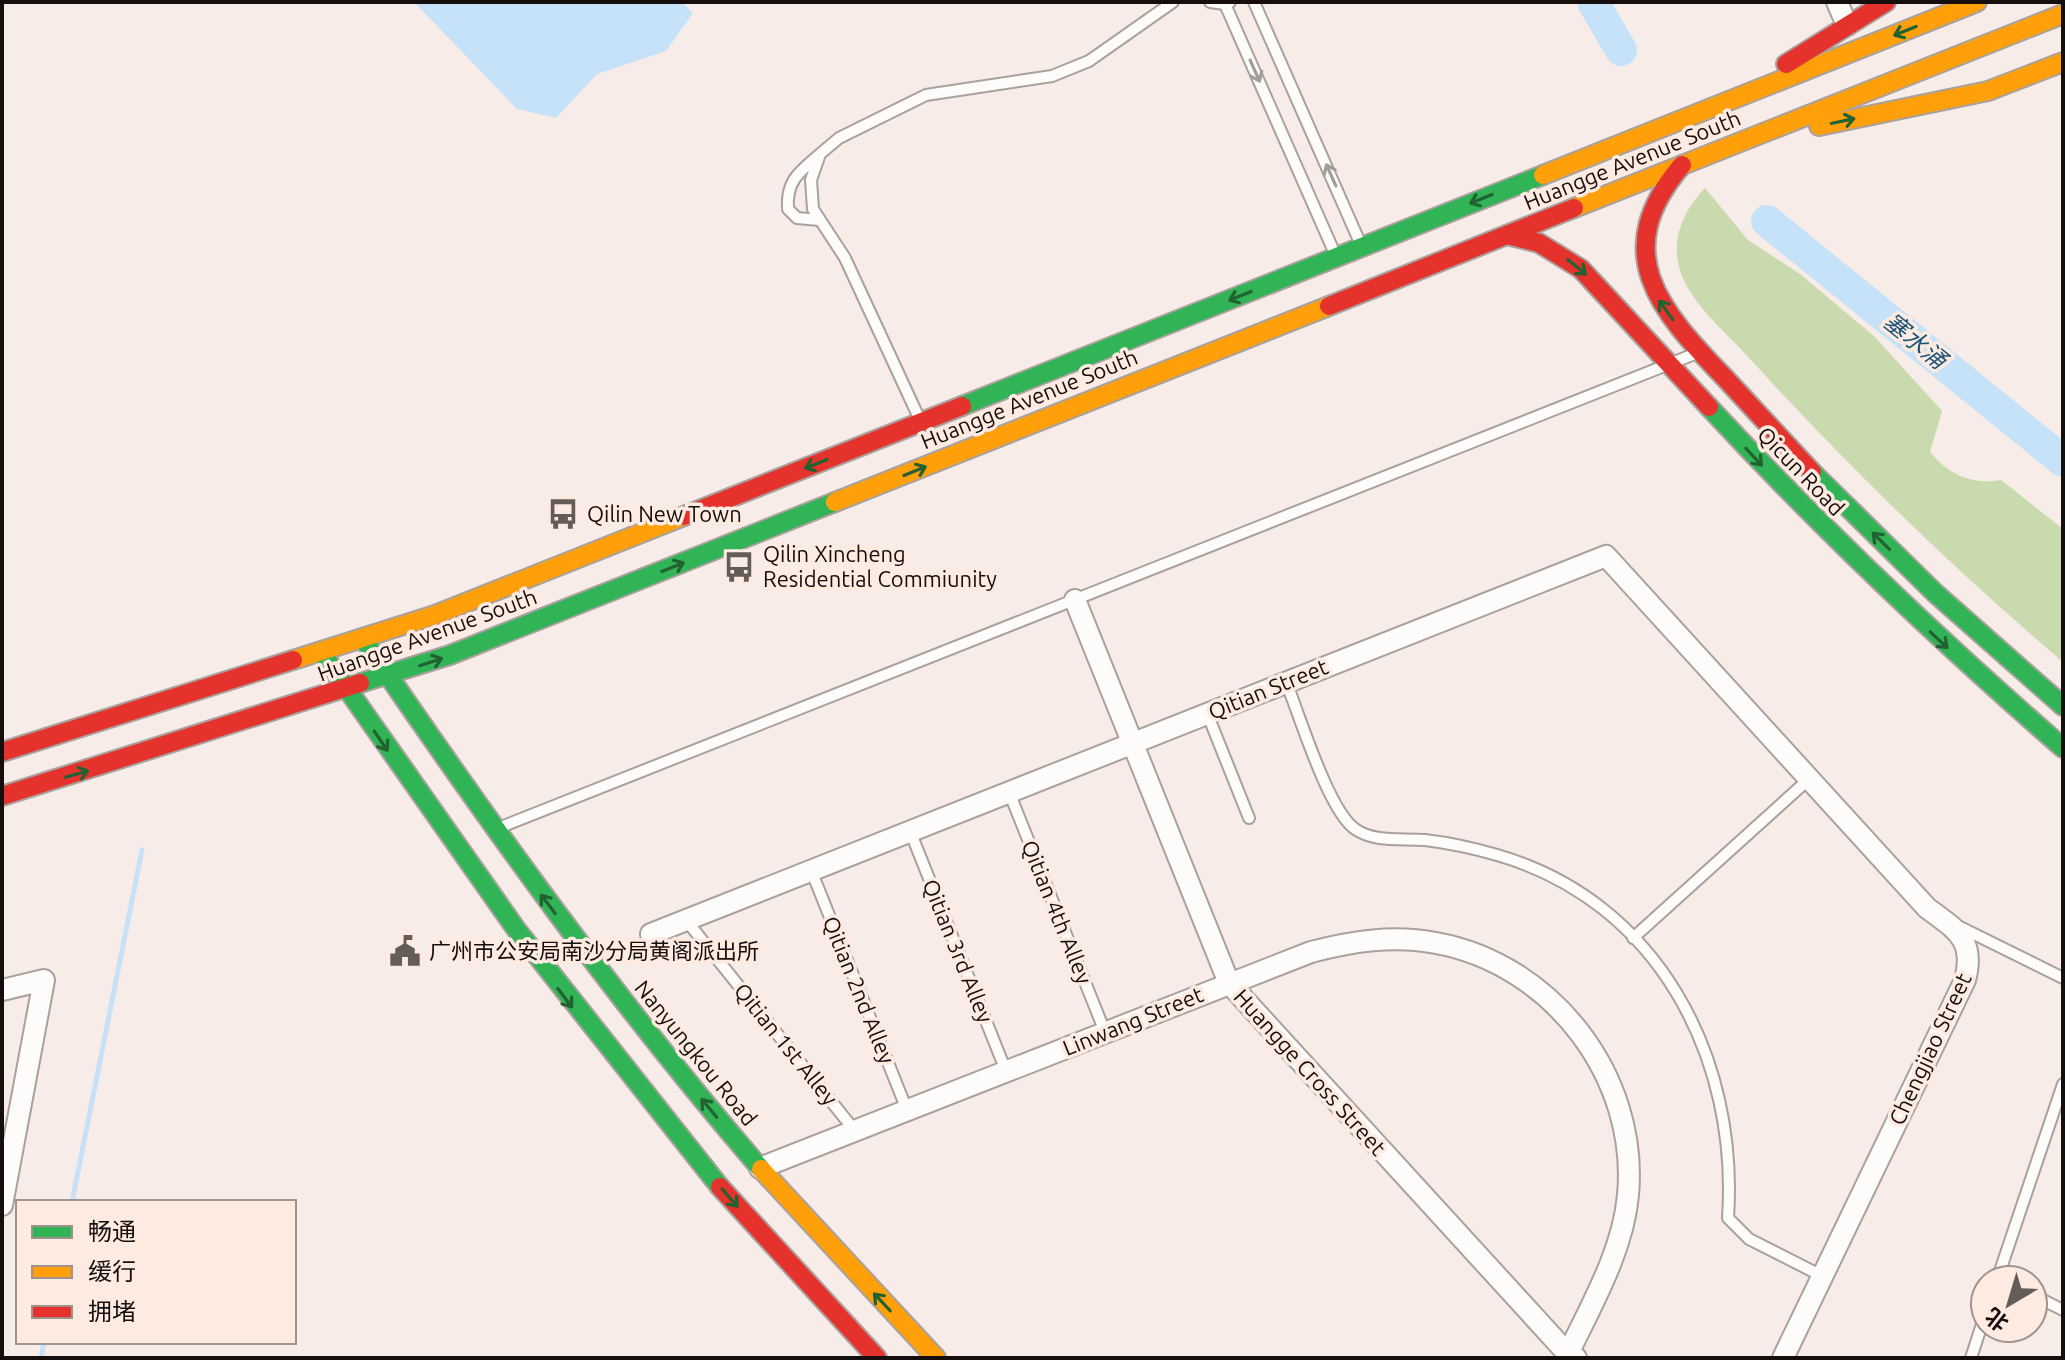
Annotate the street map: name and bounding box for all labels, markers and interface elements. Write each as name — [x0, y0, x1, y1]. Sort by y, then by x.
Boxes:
one-way arrow — [1893, 25, 1918, 39]
one-way arrow — [1248, 58, 1263, 83]
street label: Huangge Avenue South — [1520, 105, 1744, 215]
one-way arrow — [1829, 113, 1855, 128]
one-way arrow — [1322, 164, 1337, 188]
one-way arrow — [1469, 193, 1494, 208]
one-way arrow — [1566, 258, 1587, 276]
one-way arrow — [1228, 289, 1253, 304]
one-way arrow — [1658, 299, 1674, 321]
water label: 塞水涌 — [1879, 307, 1954, 376]
street label: Huangge Avenue South — [917, 344, 1141, 454]
street label: Qicun Road — [1753, 421, 1850, 520]
one-way arrow — [1744, 447, 1763, 466]
one-way arrow — [804, 458, 829, 472]
one-way arrow — [902, 463, 927, 477]
bus stop icon: Qilin New Town — [546, 497, 580, 531]
place label: Qilin New Town — [587, 501, 742, 526]
one-way arrow — [1872, 532, 1891, 551]
place label: Qilin Xincheng Residential Commiunity — [763, 541, 997, 591]
bus stop icon: Qilin Xincheng Residential Commiunity — [722, 550, 756, 584]
one-way arrow — [660, 559, 685, 573]
street label: Huangge Avenue South — [314, 583, 540, 686]
one-way arrow — [1929, 630, 1949, 649]
one-way arrow — [419, 653, 444, 668]
street label: Qitian Street — [1204, 653, 1332, 724]
one-way arrow — [373, 729, 389, 751]
one-way arrow — [63, 766, 89, 781]
street label: Qitian 4th Alley — [1017, 836, 1098, 988]
street label: Qitian 3rd Alley — [918, 875, 999, 1027]
one-way arrow — [539, 894, 556, 915]
street label: Qitian 2nd Alley — [819, 912, 901, 1068]
public building icon: 广州市公安局南沙分局黄阁派出所 — [388, 934, 422, 968]
place label: 广州市公安局南沙分局黄阁派出所 — [429, 938, 759, 963]
street label: Chengjiao Street — [1883, 969, 1976, 1129]
street label: Nanyungkou Road — [630, 975, 763, 1130]
street label: Qitian 1st Alley — [730, 978, 843, 1110]
street label: Linwang Street — [1059, 981, 1207, 1060]
street label: Huangge Cross Street — [1229, 984, 1392, 1160]
one-way arrow — [557, 987, 574, 1008]
one-way arrow — [700, 1098, 718, 1119]
one-way arrow — [721, 1188, 739, 1208]
legend — [16, 1200, 296, 1344]
text: 畅通 — [88, 1218, 136, 1245]
text: 缓行 — [88, 1258, 136, 1285]
north arrow — [1969, 1264, 2049, 1344]
one-way arrow — [873, 1292, 892, 1312]
text: 拥堵 — [88, 1298, 136, 1325]
text: 北 — [1980, 1304, 2013, 1337]

